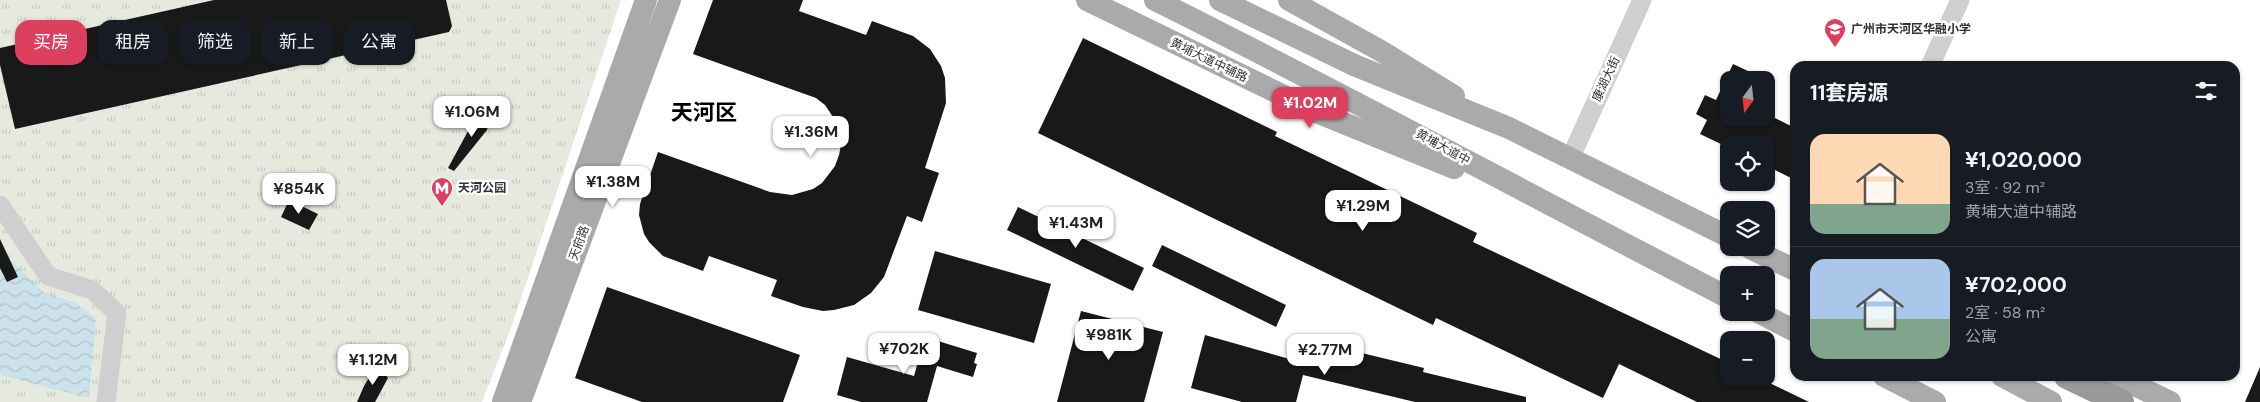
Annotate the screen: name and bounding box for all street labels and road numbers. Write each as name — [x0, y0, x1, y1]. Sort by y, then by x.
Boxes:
street label: 黄埔大道中辅路 — [1168, 34, 1250, 86]
street label: 康湖大街 — [1589, 54, 1623, 104]
street label: 黄埔大道中 — [1413, 125, 1473, 169]
street label: 天府路 — [565, 223, 593, 263]

